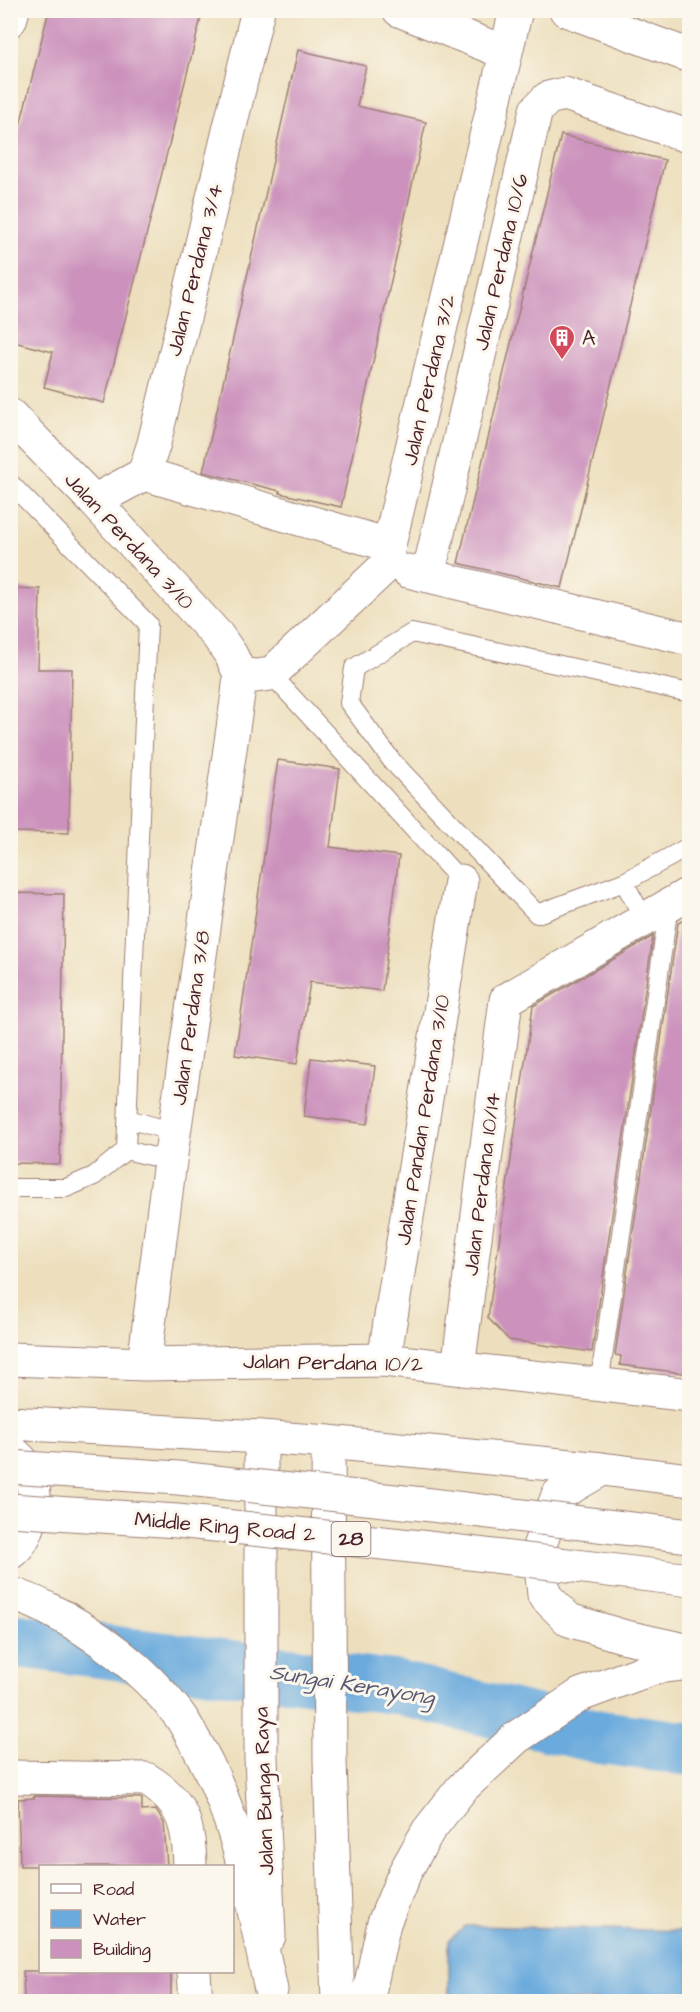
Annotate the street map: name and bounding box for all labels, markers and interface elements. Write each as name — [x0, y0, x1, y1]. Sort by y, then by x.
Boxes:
street label: Jalan Perdana 10/6 — [467, 171, 535, 353]
street label: Jalan Perdana 3/4 — [160, 181, 230, 359]
street label: Jalan Perdana 3/2 — [395, 292, 463, 468]
building icon: A — [547, 323, 577, 361]
place label: A — [582, 324, 596, 353]
street label: Jalan Perdana 3/10 — [58, 466, 200, 616]
street label: Jalan Perdana 3/8 — [164, 928, 218, 1107]
street label: Jalan Pandan Perdana 3/10 — [389, 993, 457, 1247]
street label: Jalan Perdana 10/14 — [456, 1091, 508, 1277]
street label: Jalan Perdana 10/2 — [243, 1347, 423, 1379]
street label: Middle Ring Road 2 — [133, 1505, 317, 1551]
road number: 28 — [332, 1522, 370, 1556]
water label: Sungai Kerayong — [267, 1657, 438, 1715]
street label: Jalan Bunga Raya — [247, 1706, 283, 1876]
legend — [39, 1865, 234, 1973]
text: Road — [93, 1877, 134, 1902]
text: Water — [93, 1907, 146, 1932]
text: Building — [93, 1937, 151, 1963]

